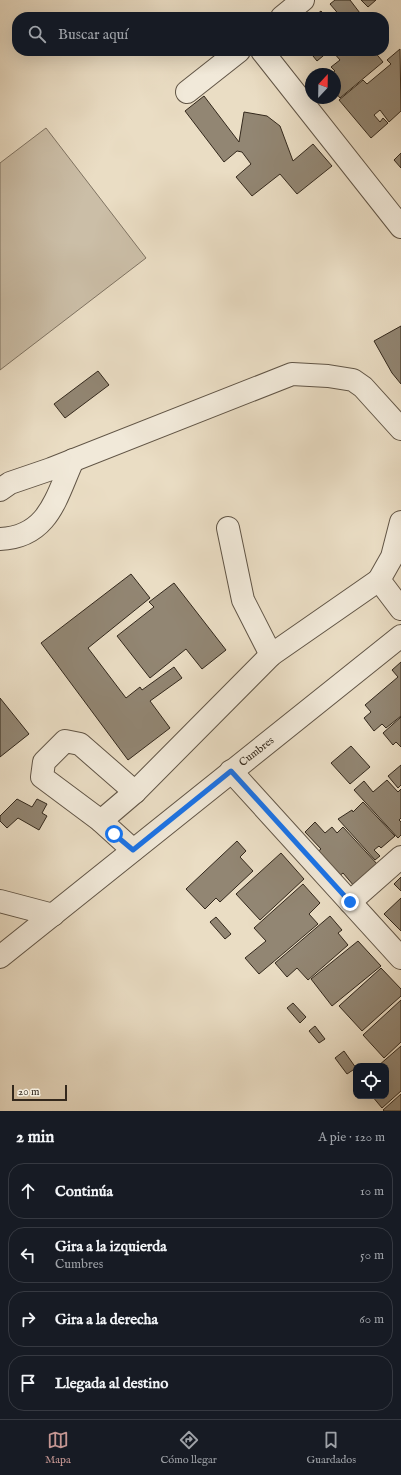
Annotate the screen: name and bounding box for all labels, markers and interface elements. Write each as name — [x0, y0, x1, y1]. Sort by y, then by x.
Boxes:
search box — [12, 12, 389, 56]
icon: search — [26, 23, 48, 45]
text: Buscar aquí — [58, 25, 128, 44]
north arrow — [305, 68, 341, 104]
street label: Cumbres — [236, 734, 277, 770]
route start — [105, 825, 123, 843]
route end — [341, 893, 359, 911]
map controls — [353, 1063, 389, 1099]
button: locate — [353, 1063, 389, 1099]
scale bar — [12, 1083, 67, 1102]
text: 20 m — [18, 1085, 39, 1099]
text: 2 min — [16, 1127, 54, 1148]
text: A pie · 120 m — [318, 1129, 385, 1146]
icon: ahead — [17, 1180, 39, 1202]
text: Continúa — [55, 1182, 113, 1201]
text: 10 m — [360, 1183, 384, 1200]
text: Gira a la izquierda — [55, 1237, 167, 1256]
icon: left — [17, 1244, 39, 1266]
text: 50 m — [360, 1247, 384, 1264]
text: Cumbres — [55, 1256, 103, 1273]
icon: right — [17, 1308, 39, 1330]
text: Gira a la derecha — [55, 1310, 158, 1329]
text: 60 m — [359, 1311, 384, 1328]
icon: arrive — [17, 1372, 39, 1394]
text: Llegada al destino — [55, 1374, 168, 1393]
tab: Mapa — [45, 1429, 71, 1467]
tab: Cómo llegar — [160, 1429, 217, 1467]
tab: Guardados — [307, 1429, 356, 1467]

